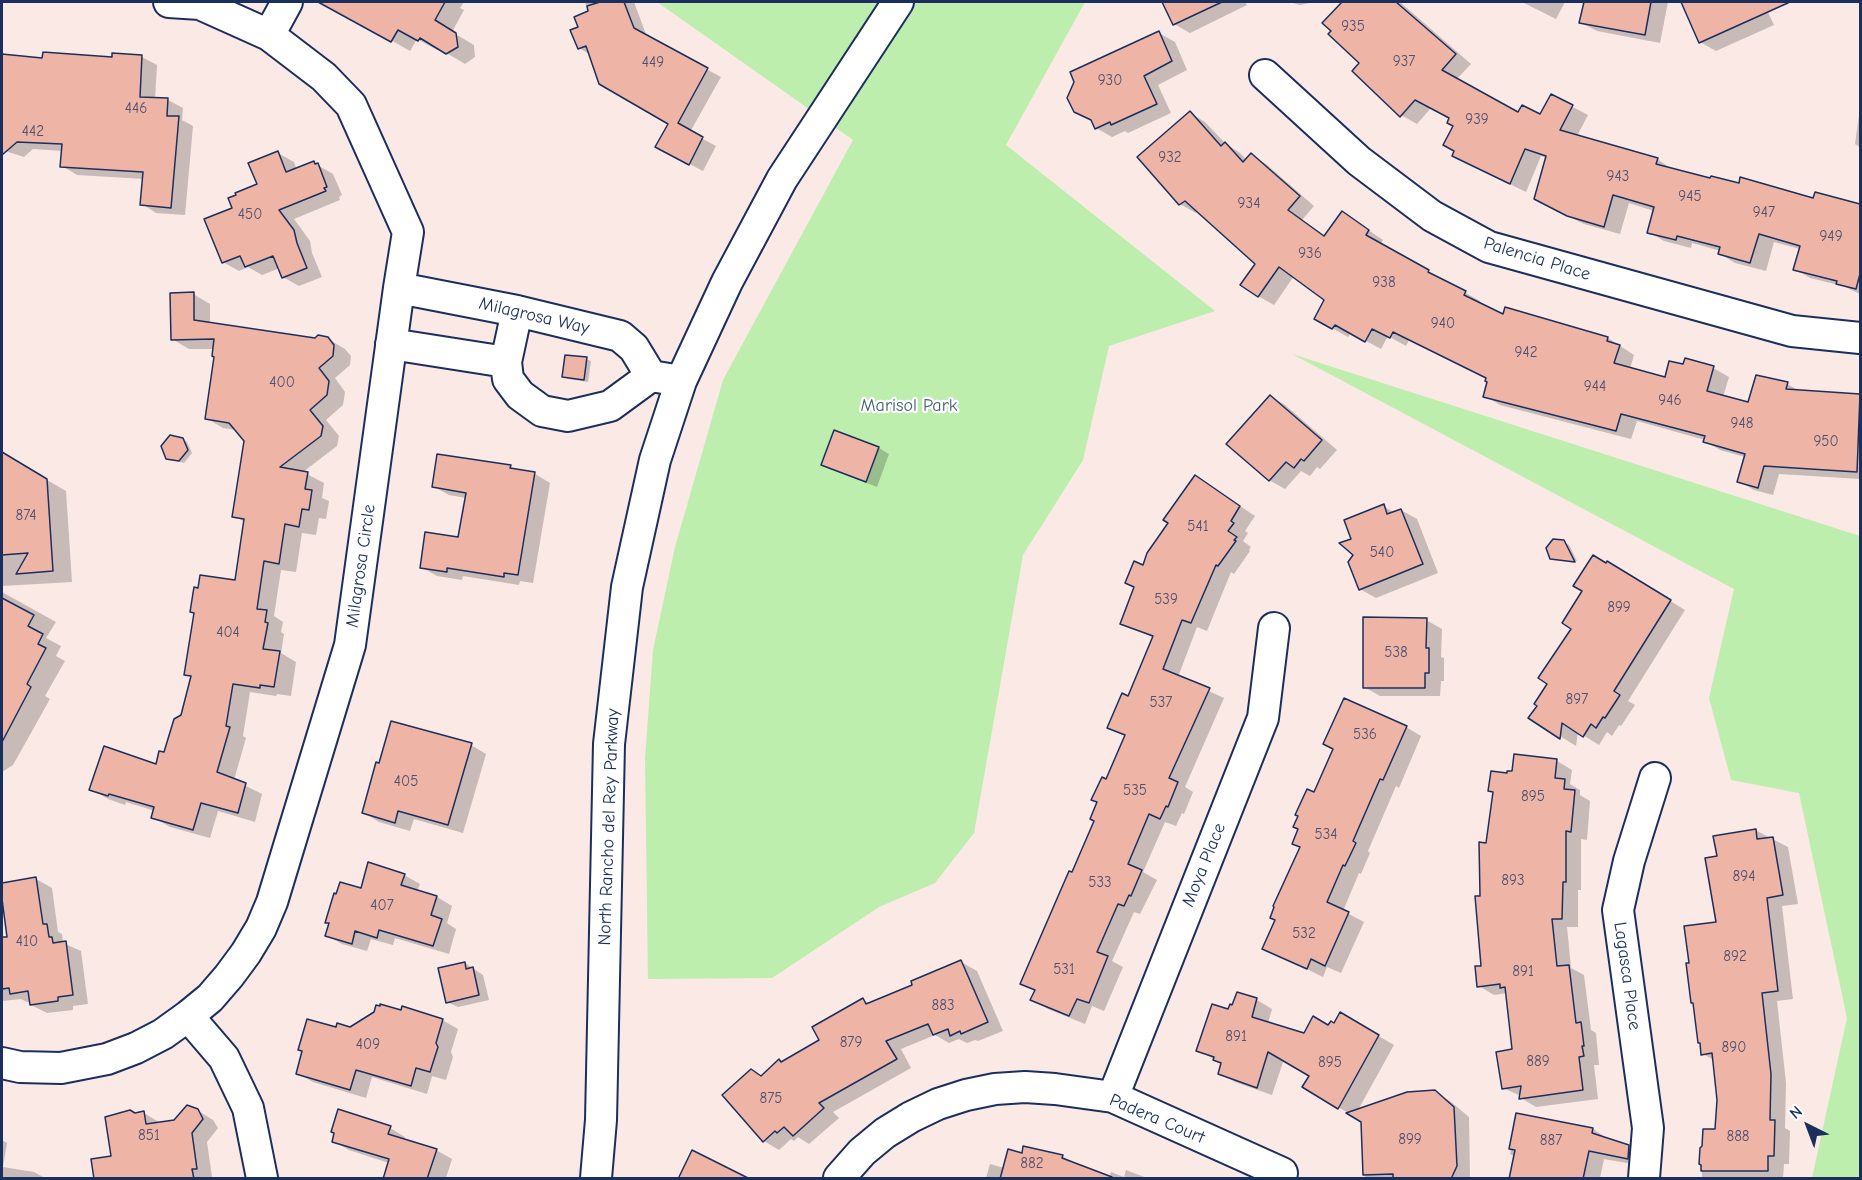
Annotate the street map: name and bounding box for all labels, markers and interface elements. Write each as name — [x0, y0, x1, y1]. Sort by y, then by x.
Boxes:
house number: 935 — [1341, 18, 1365, 36]
house number: 937 — [1393, 53, 1415, 71]
house number: 449 — [642, 54, 664, 72]
house number: 930 — [1098, 72, 1122, 90]
house number: 446 — [125, 100, 147, 118]
house number: 939 — [1465, 111, 1489, 129]
house number: 442 — [22, 123, 44, 141]
house number: 932 — [1158, 149, 1182, 167]
house number: 943 — [1607, 168, 1629, 186]
house number: 945 — [1678, 188, 1702, 206]
house number: 934 — [1238, 195, 1260, 213]
house number: 947 — [1753, 204, 1775, 222]
house number: 450 — [238, 206, 262, 224]
house number: 949 — [1819, 228, 1843, 246]
street label: Palencia Place — [1481, 233, 1593, 285]
house number: 936 — [1298, 245, 1322, 263]
house number: 938 — [1372, 274, 1396, 292]
street label: Milagrosa Way — [477, 293, 591, 339]
house number: 940 — [1431, 315, 1455, 333]
house number: 942 — [1514, 344, 1538, 362]
house number: 400 — [269, 374, 295, 392]
house number: 944 — [1584, 378, 1606, 396]
house number: 946 — [1658, 392, 1682, 410]
park label: Marisol Park — [861, 395, 957, 417]
house number: 948 — [1731, 415, 1753, 433]
house number: 950 — [1813, 433, 1839, 451]
street label: Milagrosa Circle — [342, 503, 380, 629]
house number: 874 — [16, 507, 36, 525]
house number: 541 — [1187, 518, 1209, 536]
house number: 540 — [1370, 544, 1394, 562]
house number: 539 — [1154, 591, 1178, 609]
house number: 899 — [1607, 599, 1631, 617]
house number: 404 — [216, 624, 240, 642]
house number: 538 — [1384, 644, 1408, 662]
house number: 897 — [1566, 691, 1588, 709]
house number: 537 — [1150, 694, 1172, 712]
street label: North Rancho del Rey Parkway — [594, 708, 624, 946]
house number: 536 — [1353, 726, 1377, 744]
house number: 405 — [394, 773, 418, 791]
house number: 535 — [1123, 782, 1147, 800]
house number: 895 — [1521, 788, 1545, 806]
street label: Moya Place — [1177, 820, 1231, 910]
house number: 534 — [1315, 826, 1337, 844]
house number: 894 — [1733, 868, 1755, 886]
house number: 893 — [1501, 872, 1525, 890]
house number: 533 — [1088, 874, 1112, 892]
house number: 407 — [370, 897, 394, 915]
street label: Lagasca Place — [1609, 920, 1645, 1032]
house number: 532 — [1292, 925, 1316, 943]
house number: 410 — [16, 933, 38, 951]
house number: 892 — [1723, 948, 1747, 966]
house number: 531 — [1053, 961, 1075, 979]
house number: 891 — [1512, 963, 1534, 981]
house number: 883 — [931, 997, 955, 1015]
house number: 891 — [1225, 1028, 1247, 1046]
house number: 879 — [840, 1034, 862, 1052]
house number: 409 — [356, 1036, 380, 1054]
house number: 890 — [1722, 1039, 1746, 1057]
house number: 889 — [1526, 1053, 1550, 1071]
house number: 895 — [1318, 1054, 1342, 1072]
street label: Padera Court — [1106, 1089, 1208, 1149]
house number: 875 — [760, 1090, 782, 1108]
north arrow — [1778, 1096, 1838, 1156]
text: N — [1786, 1102, 1806, 1123]
house number: 851 — [138, 1127, 160, 1145]
house number: 888 — [1726, 1128, 1750, 1146]
house number: 899 — [1398, 1131, 1422, 1149]
house number: 887 — [1540, 1132, 1562, 1150]
house number: 882 — [1020, 1155, 1044, 1173]

